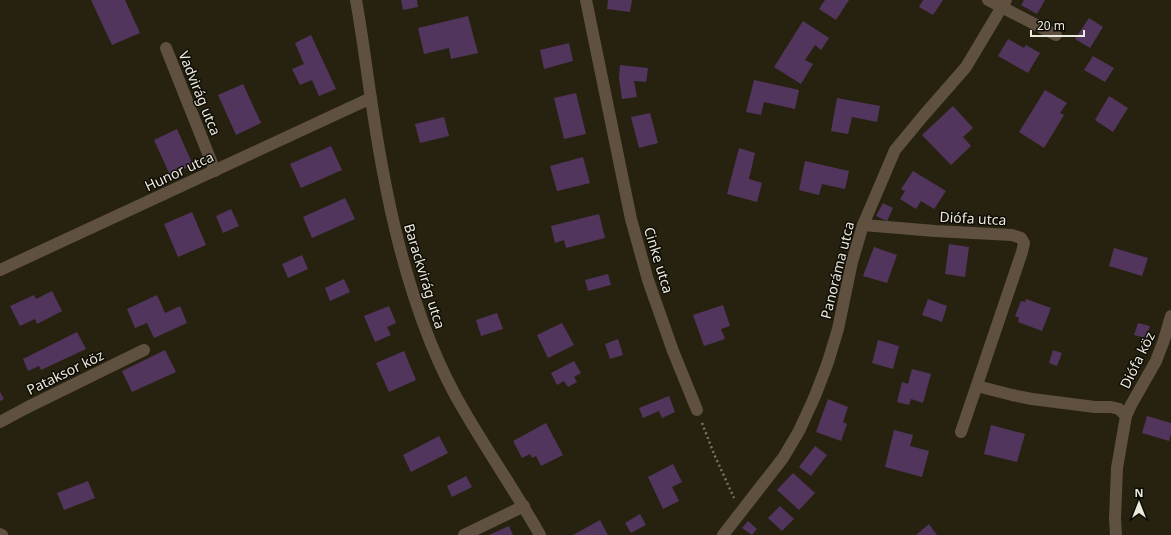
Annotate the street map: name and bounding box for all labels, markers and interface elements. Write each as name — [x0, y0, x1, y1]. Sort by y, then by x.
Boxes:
scale bar — [1031, 12, 1084, 38]
text: 20 m — [1037, 17, 1065, 34]
street label: Vadvirág utca — [174, 48, 226, 138]
street label: Hunor utca — [142, 147, 216, 195]
street label: Diófa utca — [939, 207, 1007, 229]
street label: Panoráma utca — [816, 219, 858, 321]
street label: Barackvirág utca — [400, 221, 450, 331]
street label: Cinke utca — [640, 225, 678, 295]
street label: Diófa köz — [1115, 328, 1159, 392]
street label: Pataksor köz — [23, 345, 107, 399]
north arrow — [1119, 483, 1159, 523]
text: N — [1135, 485, 1143, 500]

